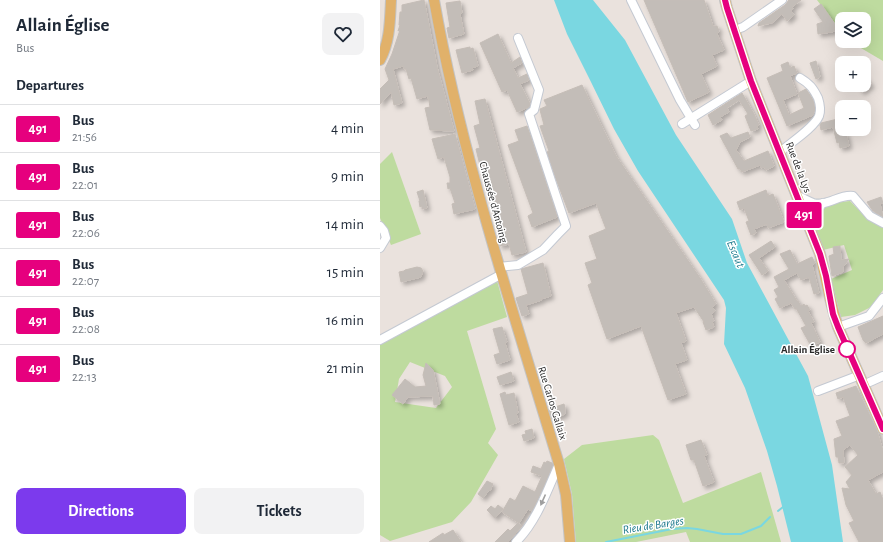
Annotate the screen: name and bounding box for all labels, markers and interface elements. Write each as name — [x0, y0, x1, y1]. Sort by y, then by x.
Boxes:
map controls — [835, 12, 871, 136]
button: layers — [835, 12, 871, 48]
button: heart — [322, 13, 364, 55]
text: Allain Église — [16, 16, 109, 35]
text: Bus — [16, 42, 34, 55]
button: + — [835, 56, 871, 92]
text: Departures — [16, 78, 84, 93]
button: − — [835, 100, 871, 136]
text: Bus — [72, 113, 94, 128]
text: 4 min — [331, 121, 364, 136]
text: 491 — [29, 122, 47, 136]
text: 21:56 — [72, 131, 97, 144]
street label: Rue de la Lys — [784, 140, 813, 194]
street label: Chaussée d'Antoing — [477, 160, 510, 244]
text: Bus — [72, 161, 94, 176]
text: 9 min — [331, 169, 364, 184]
text: 491 — [29, 170, 47, 184]
text: 22:01 — [72, 179, 98, 192]
line badge: 491 — [781, 202, 827, 228]
text: 491 — [795, 208, 813, 222]
text: Bus — [72, 209, 94, 224]
text: 14 min — [326, 217, 364, 232]
text: 491 — [29, 218, 47, 232]
text: 22:06 — [72, 227, 100, 240]
water label: Escaut — [725, 239, 747, 269]
text: Bus — [72, 257, 94, 272]
text: 15 min — [327, 265, 364, 280]
text: 491 — [29, 266, 47, 280]
text: 22:07 — [72, 275, 99, 288]
text: Bus — [72, 305, 94, 320]
text: 16 min — [326, 313, 364, 328]
text: 491 — [29, 314, 47, 328]
text: 22:08 — [72, 323, 100, 336]
marker: Allain Église — [838, 340, 856, 358]
place label: Allain Église — [781, 343, 835, 355]
text: Bus — [72, 353, 94, 368]
text: 21 min — [326, 361, 364, 376]
text: 491 — [29, 362, 47, 376]
street label: Rue Carlos Gallaix — [536, 365, 569, 441]
text: 22:13 — [72, 371, 97, 384]
button: Directions — [16, 488, 186, 534]
button: Tickets — [194, 488, 364, 534]
one-way arrow — [540, 494, 546, 505]
water label: Rieu de Barges — [622, 514, 684, 536]

